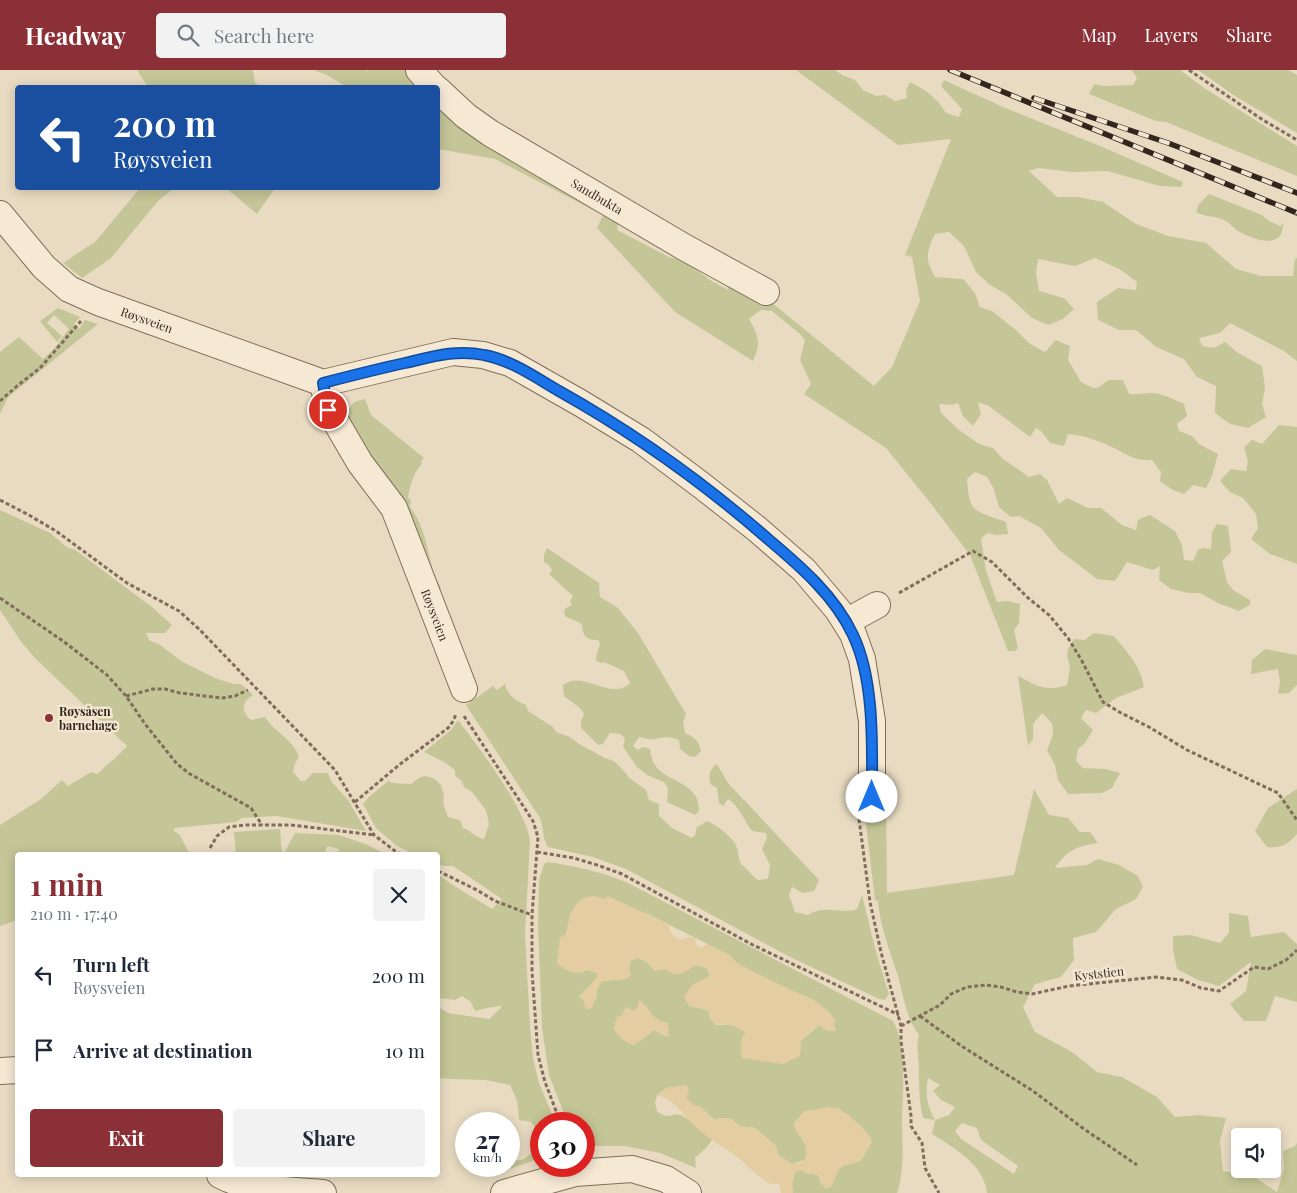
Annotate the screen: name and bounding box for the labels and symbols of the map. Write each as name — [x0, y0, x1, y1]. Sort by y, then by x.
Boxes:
street label: Sandbukta — [569, 175, 626, 217]
street label: Røysveien — [119, 303, 175, 336]
pin — [307, 389, 349, 431]
street label: Røysveien — [418, 587, 453, 643]
place label: Røysåsen barnehage — [59, 703, 117, 733]
marker: Røysåsen barnehage — [43, 712, 55, 724]
position arrow — [845, 770, 897, 822]
street label: Kyststien — [1073, 962, 1125, 984]
speed limit sign: 30 — [530, 1112, 595, 1177]

